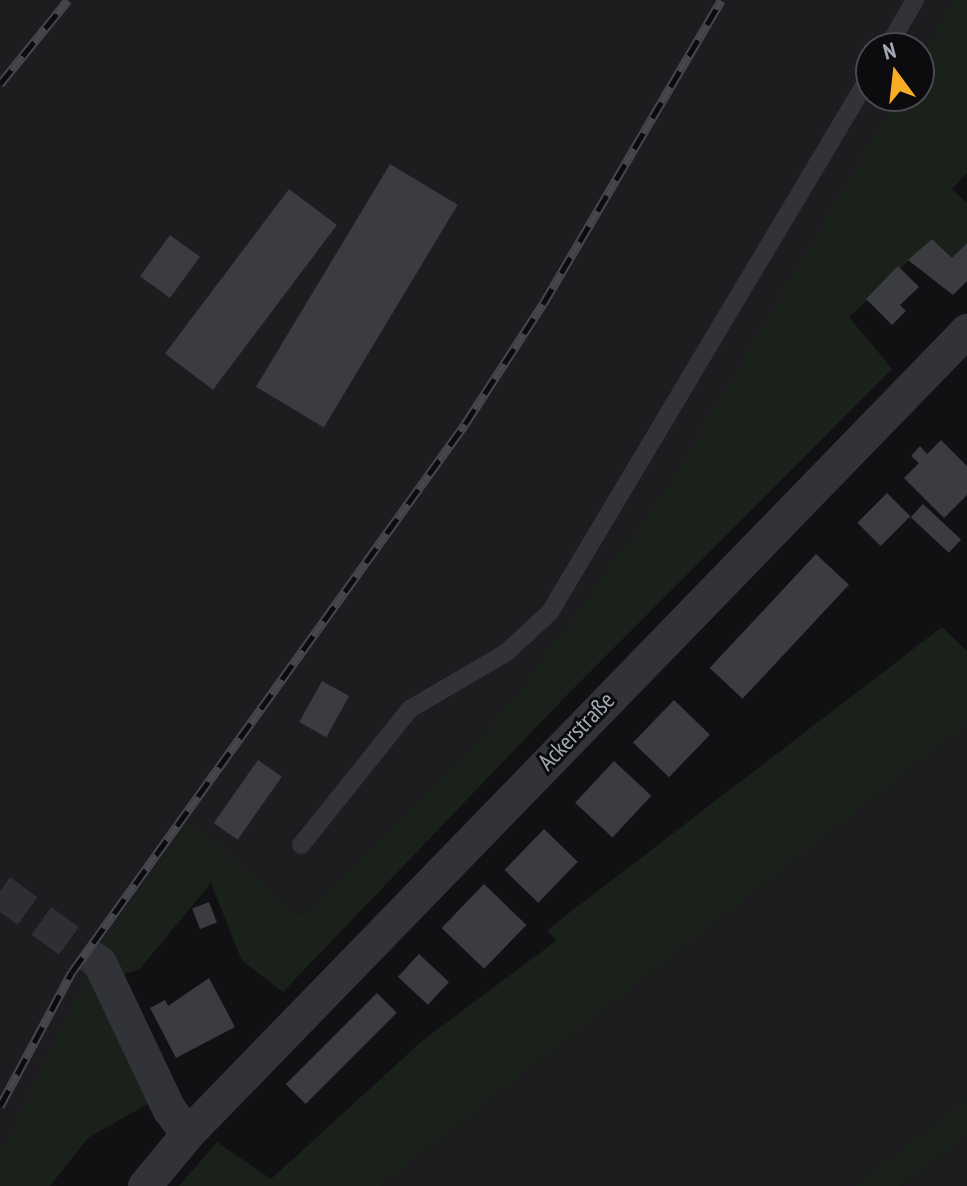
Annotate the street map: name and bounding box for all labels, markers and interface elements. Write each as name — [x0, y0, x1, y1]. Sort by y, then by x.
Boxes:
north arrow — [855, 32, 935, 112]
text: N — [880, 36, 899, 66]
street label: Ackerstraße — [532, 686, 620, 776]

